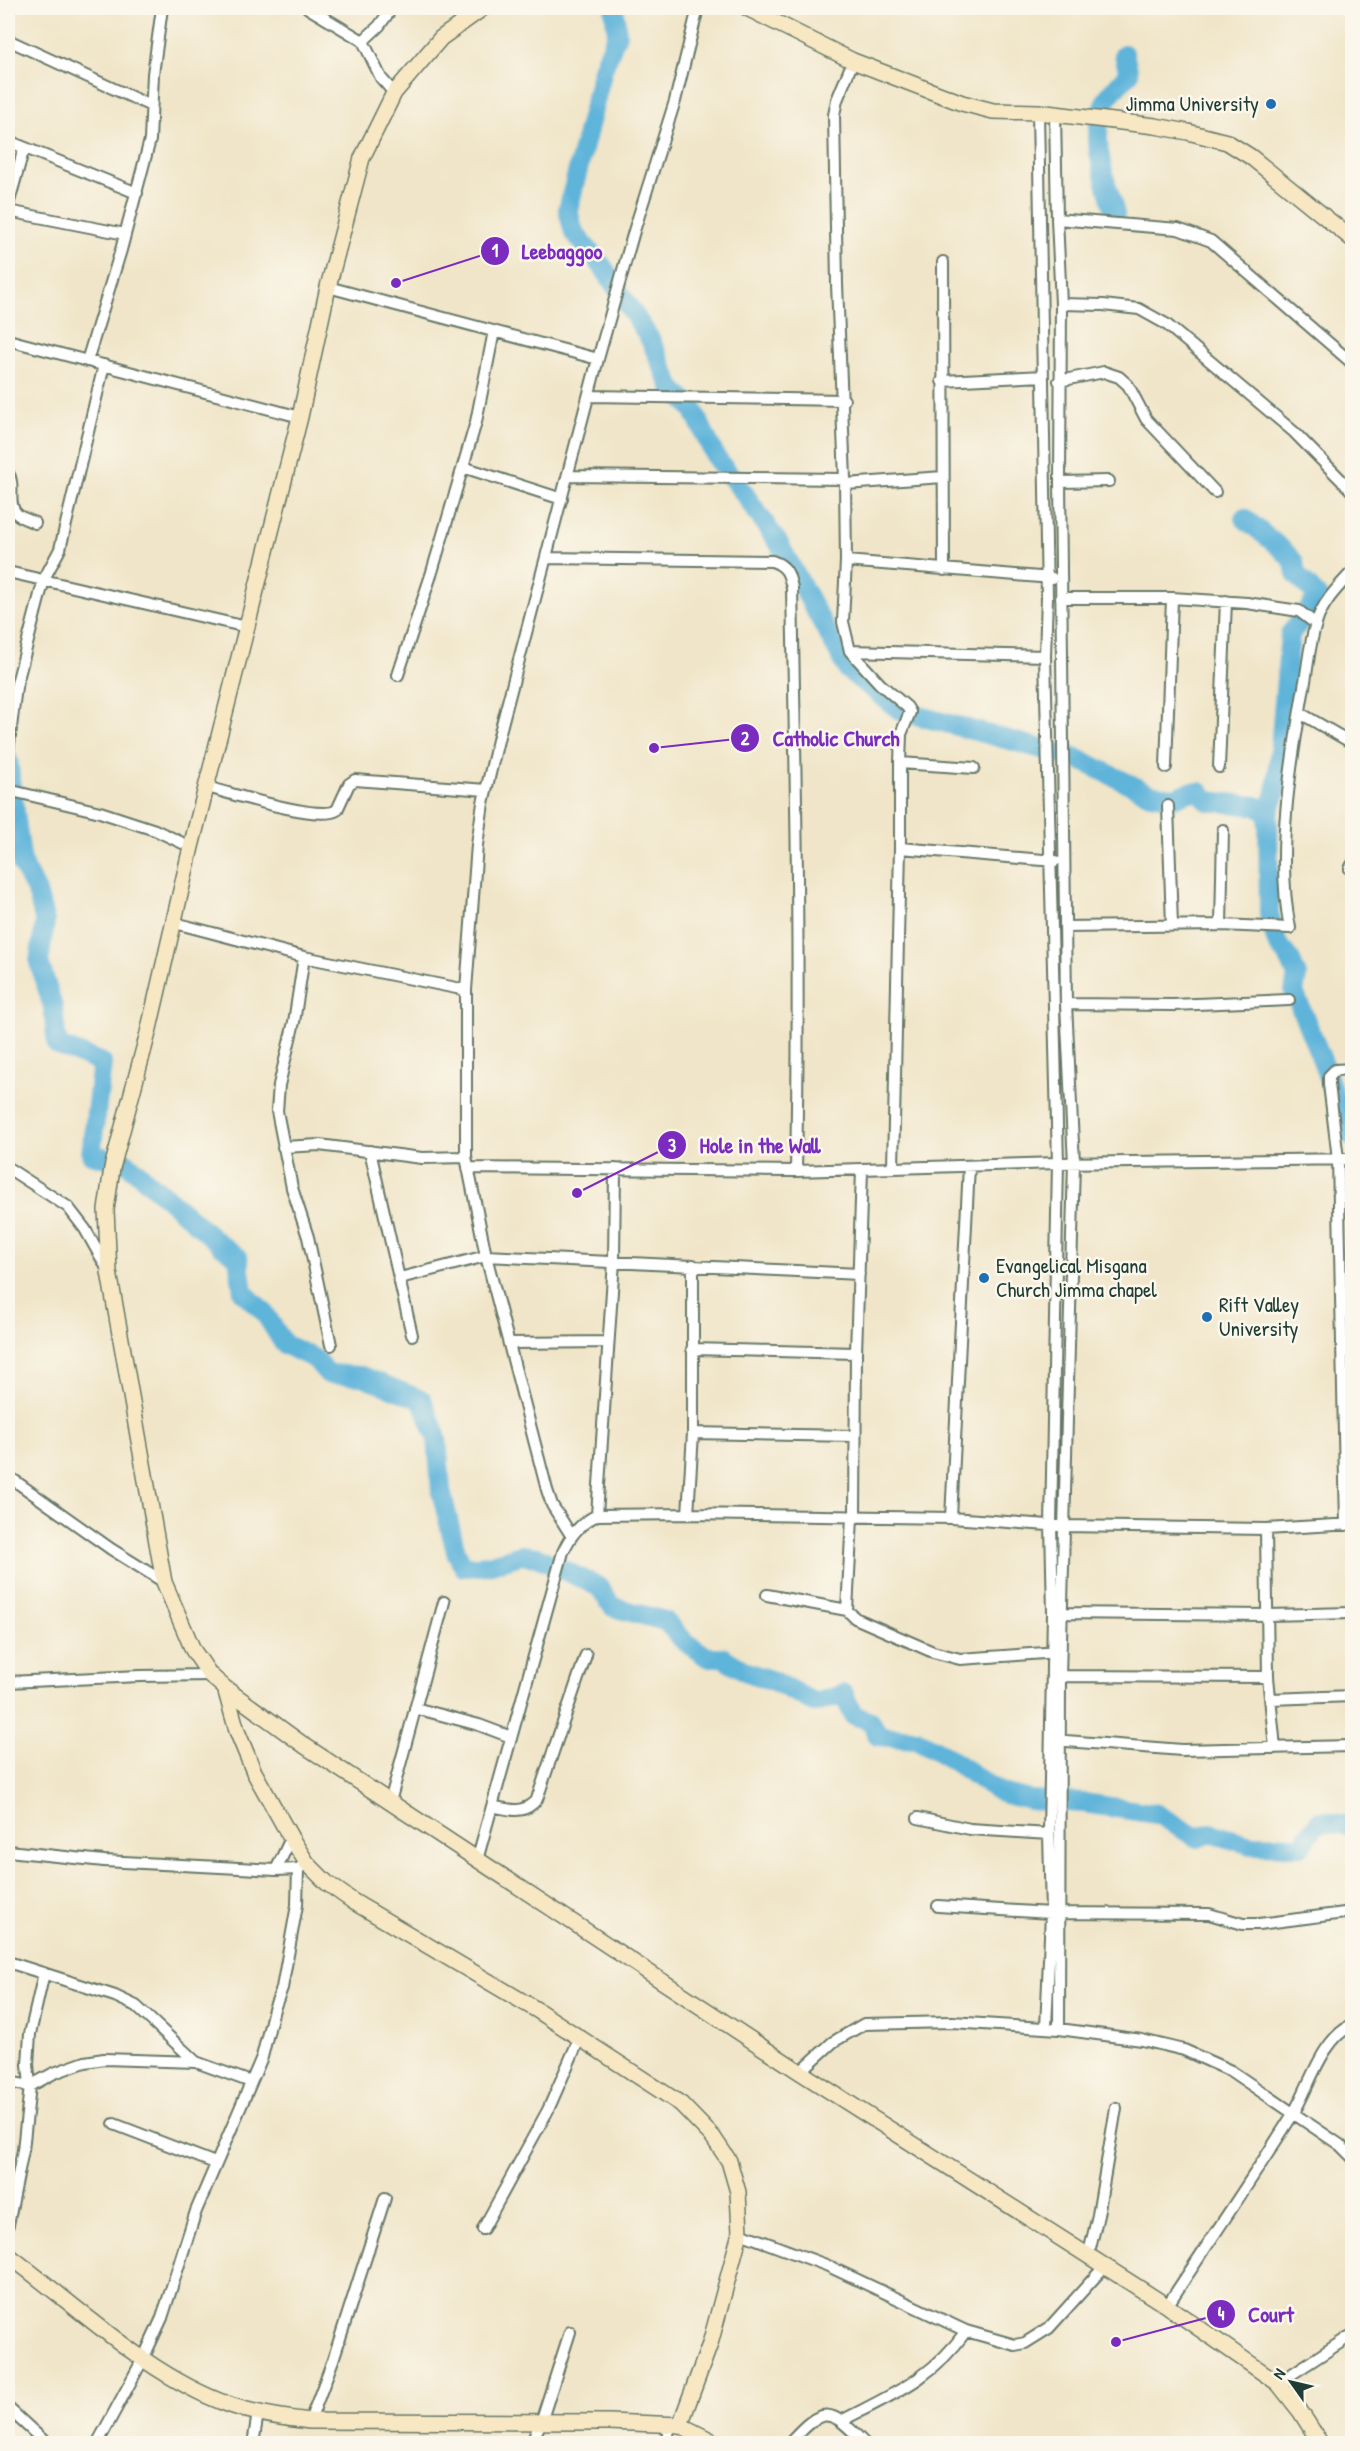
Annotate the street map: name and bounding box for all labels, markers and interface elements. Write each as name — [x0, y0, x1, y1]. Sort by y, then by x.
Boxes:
place label: Jimma University — [1125, 89, 1259, 118]
marker: Jimma University — [1264, 97, 1278, 111]
callout: Leebaggoo — [480, 231, 614, 271]
text: Leebaggoo — [522, 236, 602, 267]
text: 1 — [492, 238, 499, 263]
callout: Catholic Church — [730, 718, 911, 758]
text: Catholic Church — [772, 723, 900, 753]
text: 2 — [741, 726, 750, 751]
callout: Hole in the Wall — [657, 1125, 832, 1165]
text: Hole in the Wall — [699, 1130, 821, 1160]
text: 3 — [668, 1133, 676, 1158]
place label: Evangelical Misgana Church Jimma chapel — [996, 1251, 1157, 1304]
marker: Evangelical Misgana Church Jimma chapel — [977, 1271, 991, 1285]
place label: Rift Valley University — [1219, 1290, 1299, 1343]
marker: Rift Valley University — [1200, 1310, 1214, 1324]
callout: Court — [1206, 2294, 1306, 2334]
text: Court — [1248, 2299, 1295, 2329]
text: 4 — [1218, 2301, 1225, 2326]
north arrow — [1261, 2352, 1321, 2412]
text: N — [1267, 2364, 1290, 2383]

